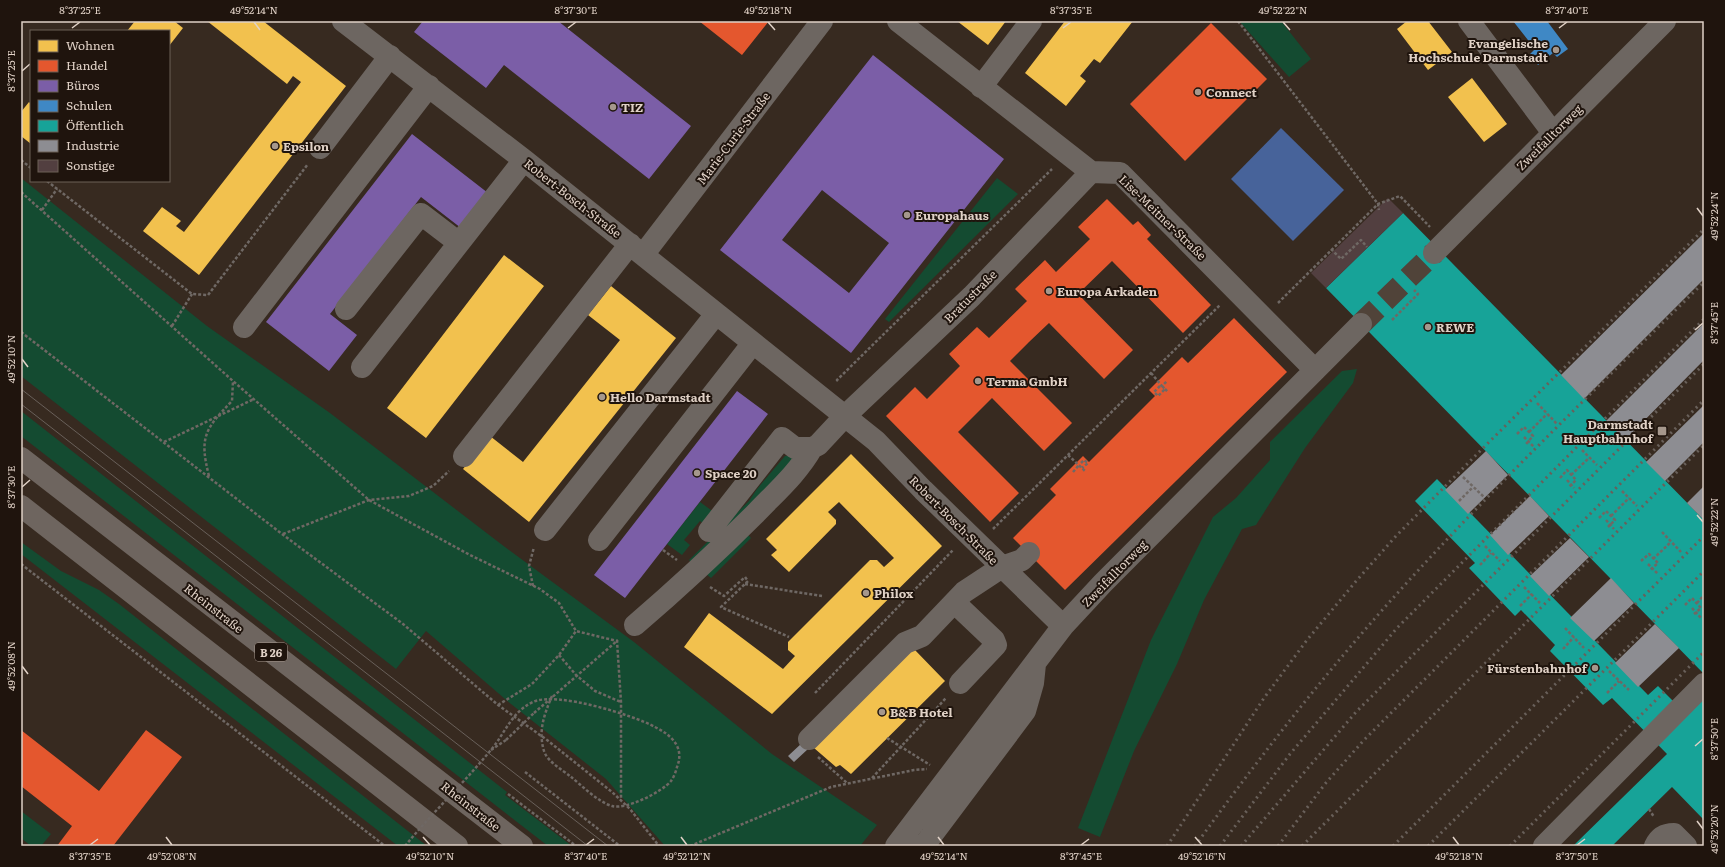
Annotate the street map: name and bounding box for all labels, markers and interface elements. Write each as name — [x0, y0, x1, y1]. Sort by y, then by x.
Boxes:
text: 8°37'25"E — [59, 2, 101, 17]
text: 49°52'14"N — [230, 2, 278, 17]
text: 8°37'30"E — [555, 2, 597, 17]
text: 49°52'18"N — [744, 2, 792, 17]
text: 8°37'35"E — [1050, 2, 1092, 17]
text: 49°52'22"N — [1259, 2, 1307, 17]
text: 8°37'40"E — [1546, 2, 1588, 17]
legend — [30, 30, 170, 182]
place label: Evangelische Hochschule Darmstadt — [1408, 34, 1549, 66]
text: Wohnen — [66, 36, 115, 54]
marker: Evangelische Hochschule Darmstadt — [1551, 45, 1561, 55]
text: 8°37'25"E — [3, 50, 18, 92]
text: Handel — [66, 56, 108, 74]
text: Büros — [66, 76, 100, 94]
place label: Connect — [1206, 83, 1258, 101]
marker: Connect — [1193, 87, 1203, 97]
street label: Marie-Curie-Straße — [692, 88, 774, 188]
text: Schulen — [66, 96, 112, 114]
place label: TIZ — [621, 98, 643, 116]
street label: Zweifalltorweg — [1512, 100, 1586, 174]
marker: TIZ — [608, 102, 618, 112]
text: Öffentlich — [66, 116, 124, 134]
text: Industrie — [66, 136, 119, 154]
place label: Epsilon — [283, 137, 330, 155]
marker: Epsilon — [270, 141, 280, 151]
street label: Robert-Bosch-Straße — [520, 154, 626, 242]
text: Sonstige — [66, 156, 115, 174]
street label: Lise-Meitner-Straße — [1115, 170, 1211, 264]
text: 49°52'24"N — [1706, 191, 1721, 241]
place label: Europahaus — [915, 206, 989, 224]
marker: Europahaus — [902, 210, 912, 220]
street label: Bratustraße — [939, 265, 1001, 327]
place label: Europa Arkaden — [1057, 282, 1158, 300]
marker: Europa Arkaden — [1044, 286, 1054, 296]
text: 8°37'45"E — [1706, 302, 1721, 344]
place label: REWE — [1436, 318, 1474, 336]
marker: REWE — [1423, 322, 1433, 332]
text: 49°52'10"N — [3, 335, 18, 383]
place label: Terma GmbH — [986, 372, 1068, 390]
marker: Terma GmbH — [973, 376, 983, 386]
place label: Hello Darmstadt — [610, 388, 711, 406]
marker: Hello Darmstadt — [597, 392, 607, 402]
place label: Darmstadt Hauptbahnhof — [1563, 415, 1655, 447]
marker: Darmstadt Hauptbahnhof — [1656, 425, 1668, 437]
place label: Space 20 — [705, 464, 757, 482]
text: 8°37'30"E — [3, 466, 18, 508]
marker: Space 20 — [692, 468, 702, 478]
street label: Robert-Bosch-Straße — [905, 471, 1003, 569]
text: 49°52'22"N — [1706, 498, 1721, 546]
street label: Zweifalltorweg — [1077, 535, 1151, 611]
street label: Rheinstraße — [181, 579, 247, 637]
place label: Philox — [874, 584, 914, 602]
marker: Philox — [861, 588, 871, 598]
text: 49°52'08"N — [3, 641, 18, 691]
road number: B 26 — [255, 643, 287, 661]
place label: Fürstenbahnhof — [1487, 659, 1589, 677]
marker: Fürstenbahnhof — [1590, 663, 1600, 673]
place label: B&B Hotel — [890, 703, 953, 721]
marker: B&B Hotel — [877, 707, 887, 717]
text: 8°37'50"E — [1706, 718, 1721, 760]
street label: Rheinstraße — [438, 777, 504, 835]
text: 49°52'20"N — [1706, 804, 1721, 854]
text: 8°37'35"E — [69, 848, 111, 863]
text: 49°52'08"N — [147, 848, 197, 863]
text: 49°52'10"N — [406, 848, 454, 863]
text: 8°37'40"E — [565, 848, 607, 863]
text: 49°52'12"N — [663, 848, 711, 863]
text: 49°52'14"N — [920, 848, 968, 863]
text: 8°37'45"E — [1060, 848, 1102, 863]
text: 49°52'16"N — [1178, 848, 1226, 863]
text: 49°52'18"N — [1435, 848, 1483, 863]
text: 8°37'50"E — [1556, 848, 1598, 863]

